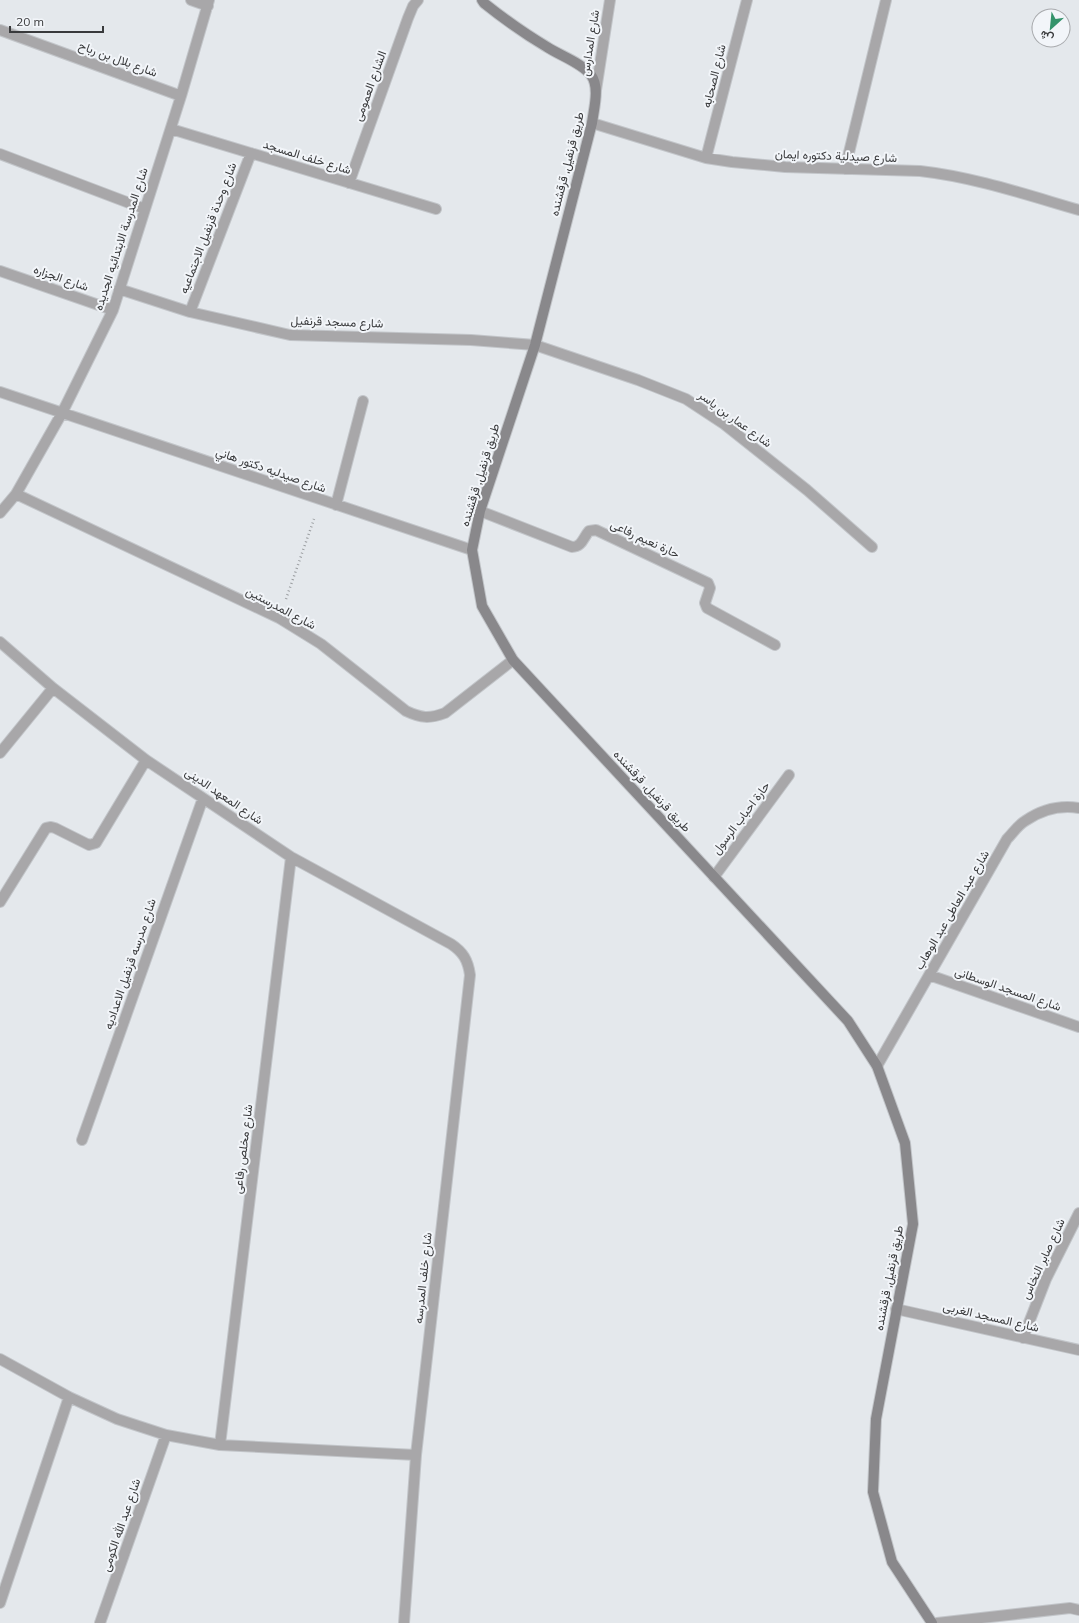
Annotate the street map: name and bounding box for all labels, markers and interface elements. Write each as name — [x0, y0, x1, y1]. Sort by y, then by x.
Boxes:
scale bar — [10, 8, 103, 34]
north arrow — [1031, 8, 1071, 48]
street label: شارع المدارس — [577, 9, 604, 77]
text: 20 m — [16, 14, 44, 29]
text: ش — [1037, 28, 1056, 46]
street label: شارع بلال بن رباح — [76, 37, 160, 82]
street label: شارع الصحابه — [698, 43, 731, 110]
street label: الشارع العمومى — [350, 49, 391, 124]
street label: طريق قرنفيل, قرقشنده — [546, 110, 588, 218]
street label: شارع خلف المسجد — [261, 136, 353, 179]
street label: شارع صيدلية دكتوره ايمان — [775, 146, 897, 167]
street label: شارع وحدة قرنفيل الاجتماعيه — [176, 160, 241, 296]
street label: شارع المدرسة الابتدائيه الجديده — [90, 166, 153, 313]
street label: شارع الجزاره — [31, 261, 91, 296]
street label: شارع مسجد قرنفيل — [290, 312, 384, 333]
street label: شارع عمار بن ياسر — [694, 386, 775, 452]
street label: طريق قرنفيل, قرقشنده — [457, 421, 503, 528]
street label: شارع صيدليه دكتور هاني — [213, 444, 328, 498]
street label: حارة نعيم رفاعى — [608, 516, 682, 562]
street label: شارع المدرستين — [243, 583, 319, 634]
street label: طريق قرنفيل, قرقشنده — [610, 746, 694, 836]
street label: شارع المعهد الدينى — [181, 764, 266, 829]
street label: حارة احباب الرسول — [708, 778, 774, 858]
street label: شارع عبد العاطى عبد الوهاب — [911, 847, 994, 973]
street label: شارع مدرسه قرنفيل الاعداديه — [100, 896, 161, 1032]
street label: شارع المسجد الوسطانى — [952, 963, 1063, 1016]
street label: شارع مخلص رفاعى — [230, 1103, 257, 1195]
street label: شارع صابر النخاس — [1017, 1216, 1070, 1302]
street label: طريق قرنفيل, قرقشنده — [871, 1224, 907, 1332]
street label: شارع خلف المدرسه — [410, 1232, 437, 1325]
street label: شارع المسجد الغربى — [941, 1298, 1041, 1337]
street label: شارع عبد الله الكومى — [98, 1476, 145, 1574]

